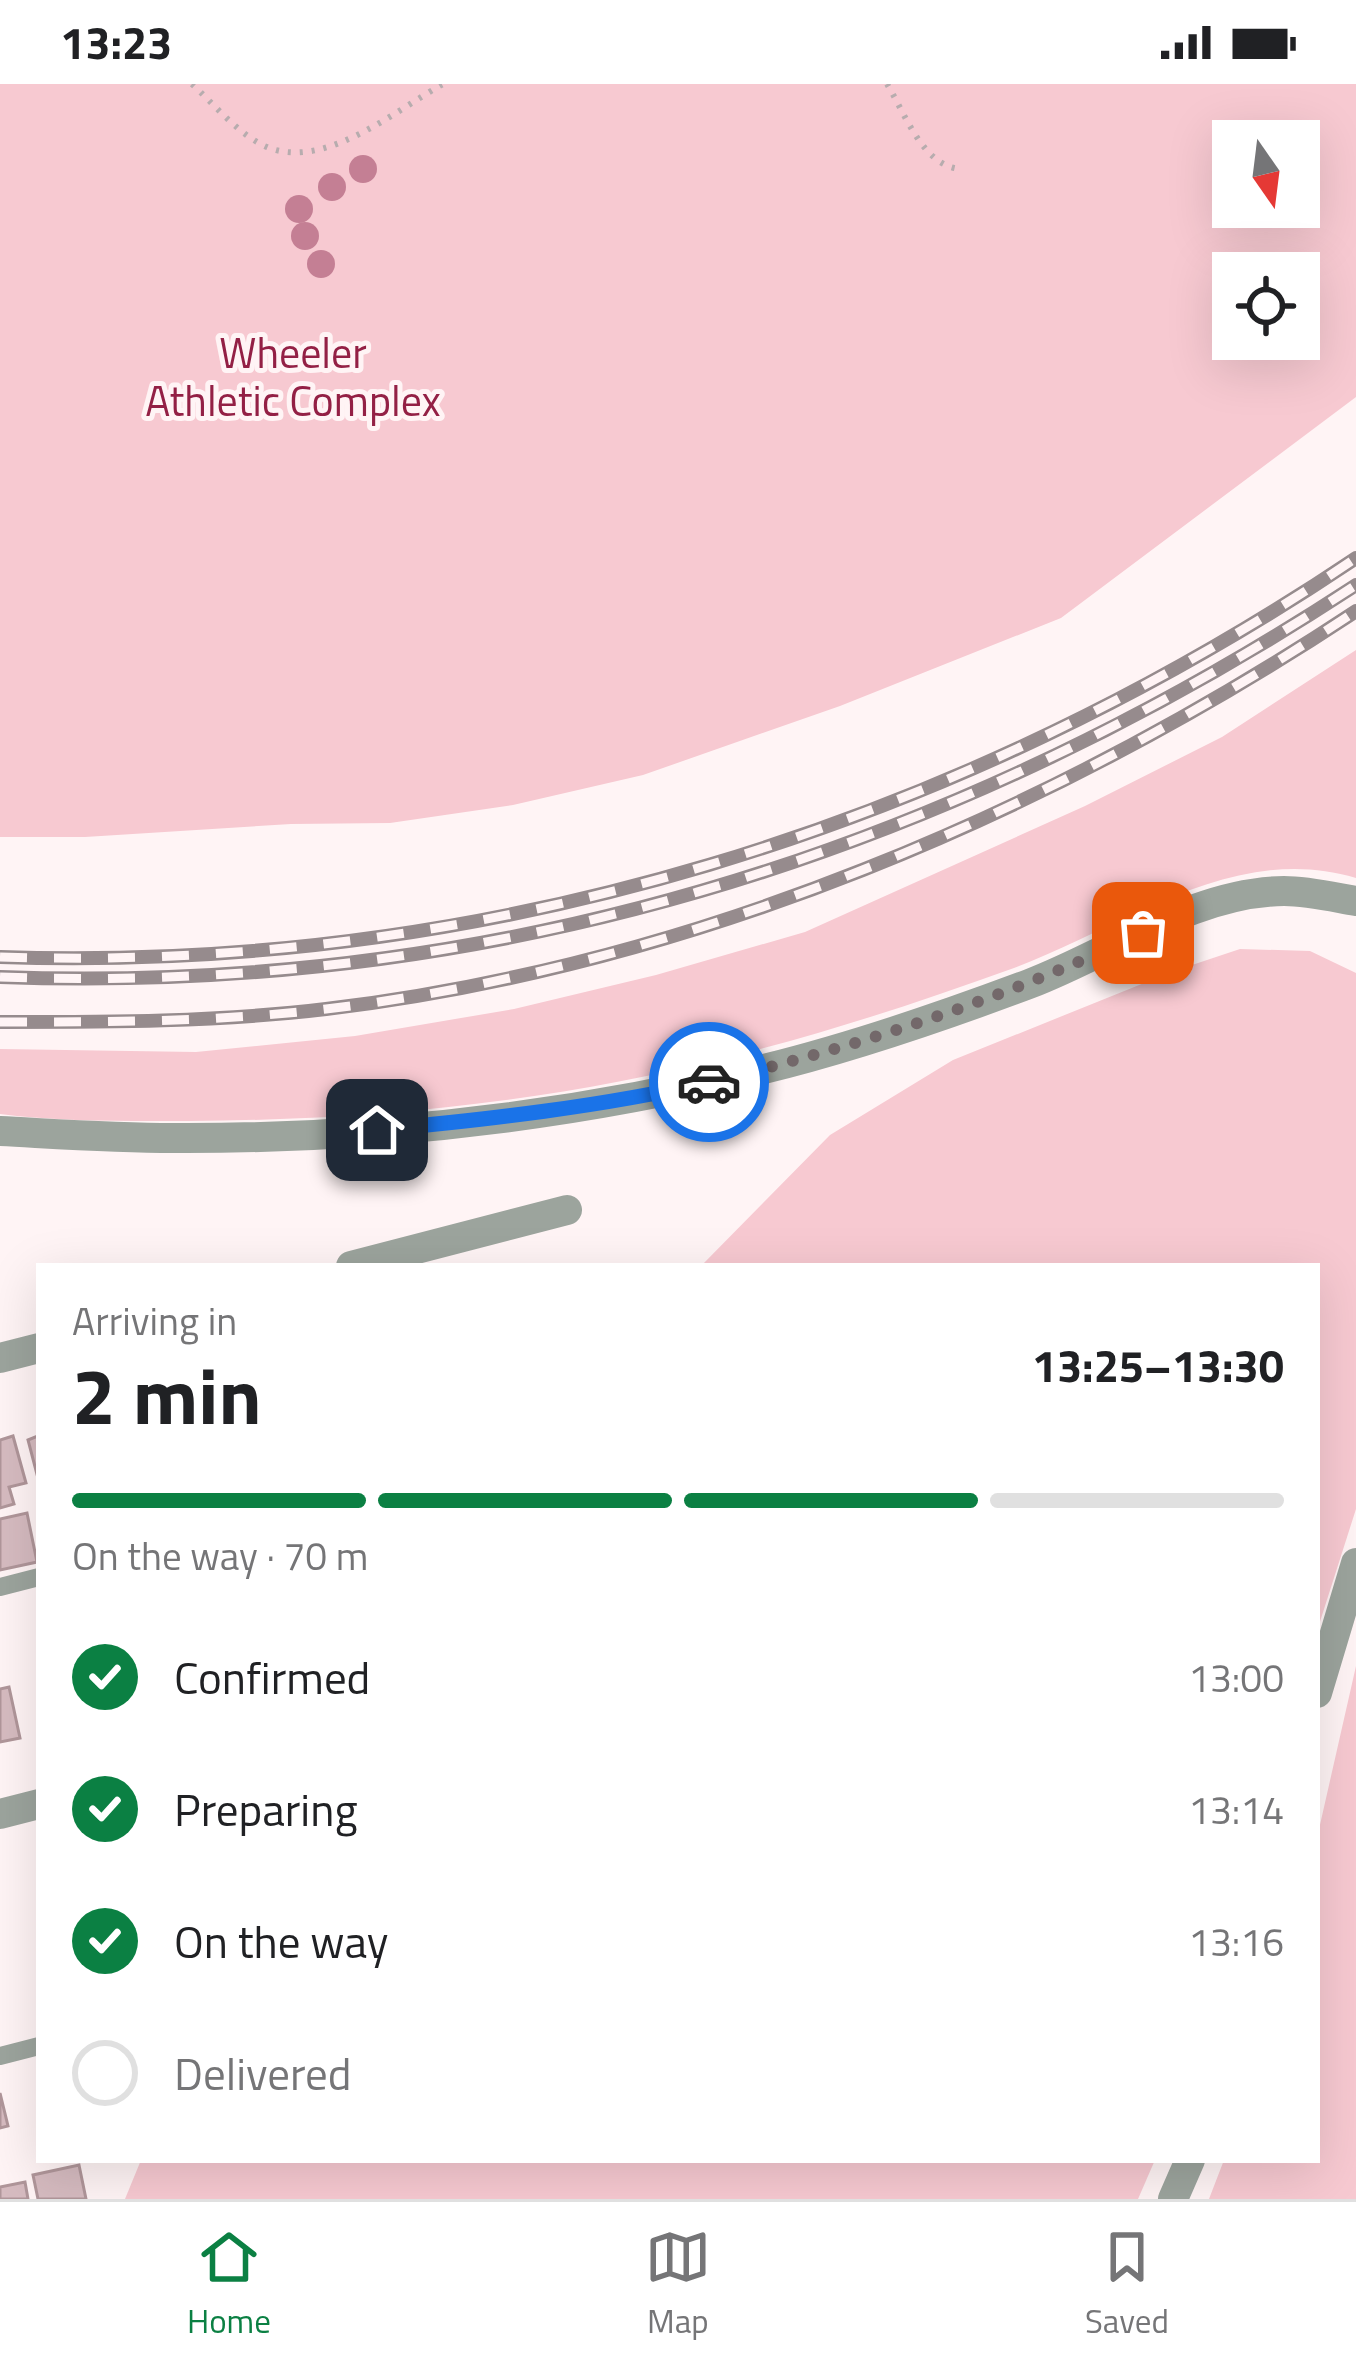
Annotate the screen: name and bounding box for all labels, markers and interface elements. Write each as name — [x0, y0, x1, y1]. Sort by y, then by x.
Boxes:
text: 13:23 — [60, 8, 172, 76]
north arrow — [1212, 120, 1320, 228]
map controls — [1212, 120, 1320, 360]
button: locate — [1212, 252, 1320, 360]
park label: Wheeler Athletic Complex — [145, 320, 441, 432]
pin — [1092, 882, 1194, 984]
icon: bag — [1110, 900, 1176, 966]
courier — [649, 1022, 769, 1142]
icon: car — [676, 1049, 742, 1115]
pin — [326, 1079, 428, 1181]
icon: home — [344, 1097, 410, 1163]
text: Arriving in — [72, 1291, 237, 1350]
text: 13:25–13:30 — [1032, 1331, 1284, 1399]
text: 2 min — [72, 1336, 262, 1454]
text: On the way · 70 m — [72, 1526, 368, 1585]
text: Confirmed — [174, 1643, 370, 1711]
icon: check — [72, 1644, 138, 1710]
text: 13:00 — [1188, 1648, 1284, 1707]
text: Preparing — [174, 1775, 358, 1843]
icon: check — [72, 1776, 138, 1842]
text: 13:14 — [1188, 1780, 1284, 1839]
text: On the way — [174, 1907, 388, 1975]
icon: check — [72, 1908, 138, 1974]
text: 13:16 — [1188, 1912, 1284, 1971]
text: Delivered — [174, 2039, 352, 2107]
tab: Home — [187, 2224, 271, 2346]
tab: Map — [645, 2224, 711, 2346]
tab: Saved — [1085, 2224, 1169, 2346]

